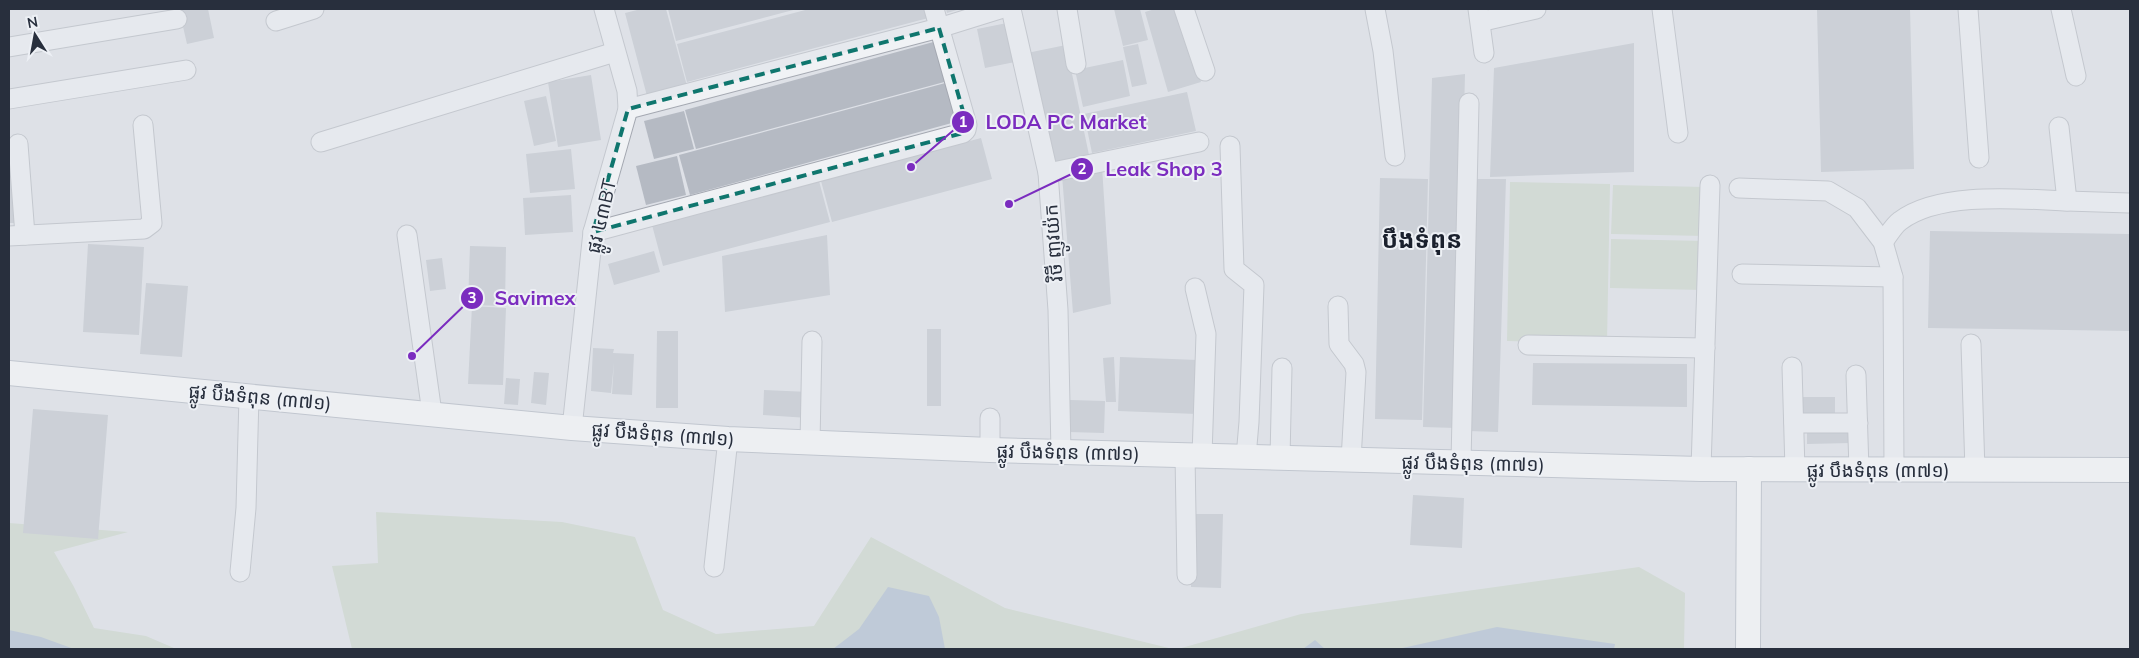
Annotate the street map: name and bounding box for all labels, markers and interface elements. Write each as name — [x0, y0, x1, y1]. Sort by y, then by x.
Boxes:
north arrow — [10, 10, 60, 60]
text: N — [26, 12, 39, 32]
callout: LODA PC Market — [951, 104, 1157, 139]
text: LODA PC Market — [986, 109, 1147, 134]
text: 1 — [958, 112, 968, 131]
callout: Leak Shop 3 — [1070, 151, 1233, 186]
text: Leak Shop 3 — [1105, 156, 1223, 181]
text: 2 — [1077, 159, 1087, 178]
street label: ផ្លូវ ៤៣BT — [581, 176, 627, 257]
street label: វិថី ញូវយ៉ក — [1038, 203, 1073, 283]
district label: បឹងទំពុន — [1382, 224, 1462, 255]
callout: Savimex — [460, 280, 586, 315]
text: Savimex — [494, 285, 577, 310]
text: 3 — [467, 288, 477, 307]
street label: ផ្លូវ បឹងទំពុន (៣៧១) — [187, 379, 332, 421]
street label: ផ្លូវ បឹងទំពុន (៣៧១) — [590, 417, 735, 457]
street label: ផ្លូវ បឹងទំពុន (៣៧១) — [996, 439, 1140, 471]
street label: ផ្លូវ បឹងទំពុន (៣៧១) — [1401, 450, 1545, 482]
street label: ផ្លូវ បឹងទំពុន (៣៧១) — [1806, 458, 1950, 488]

